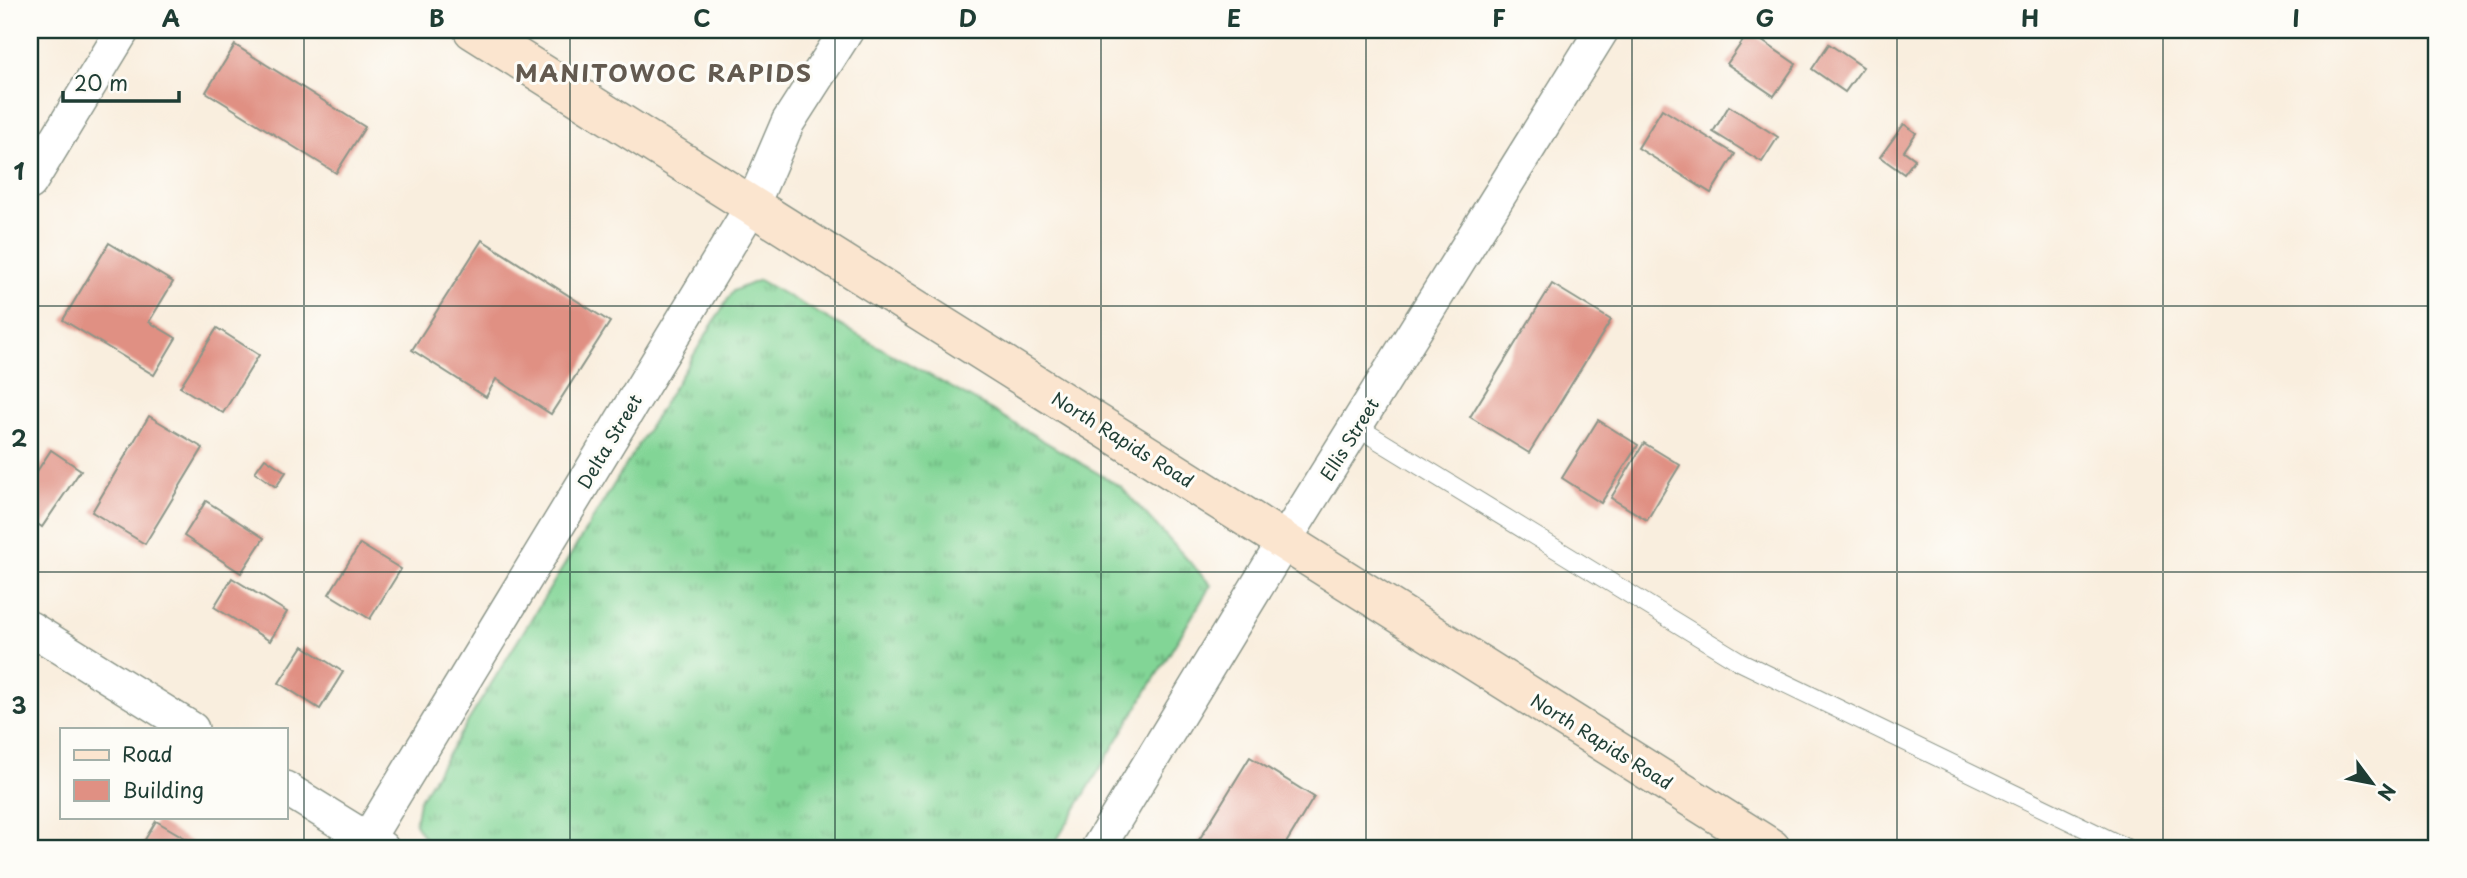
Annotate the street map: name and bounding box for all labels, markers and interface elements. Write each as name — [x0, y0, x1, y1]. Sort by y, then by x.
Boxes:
text: A — [162, 0, 180, 35]
text: B — [429, 0, 445, 35]
text: C — [693, 0, 711, 35]
text: D — [959, 0, 977, 35]
text: E — [1227, 0, 1241, 35]
text: F — [1492, 0, 1506, 35]
text: G — [1756, 0, 1774, 35]
text: H — [2021, 0, 2039, 35]
text: I — [2292, 0, 2300, 35]
district label: MANITOWOC RAPIDS — [515, 54, 813, 90]
scale bar — [63, 60, 178, 104]
text: 20 m — [74, 66, 128, 98]
text: 1 — [14, 153, 25, 188]
street label: North Rapids Road — [1047, 384, 1199, 494]
street label: Delta Street — [570, 389, 648, 493]
street label: Ellis Street — [1313, 392, 1385, 486]
text: 2 — [11, 420, 27, 455]
street label: North Rapids Road — [1526, 686, 1678, 796]
text: 3 — [11, 687, 27, 722]
legend — [60, 728, 287, 818]
text: Road — [122, 737, 173, 769]
north arrow — [2338, 748, 2408, 818]
text: Building — [122, 773, 204, 805]
text: N — [2371, 779, 2403, 806]

